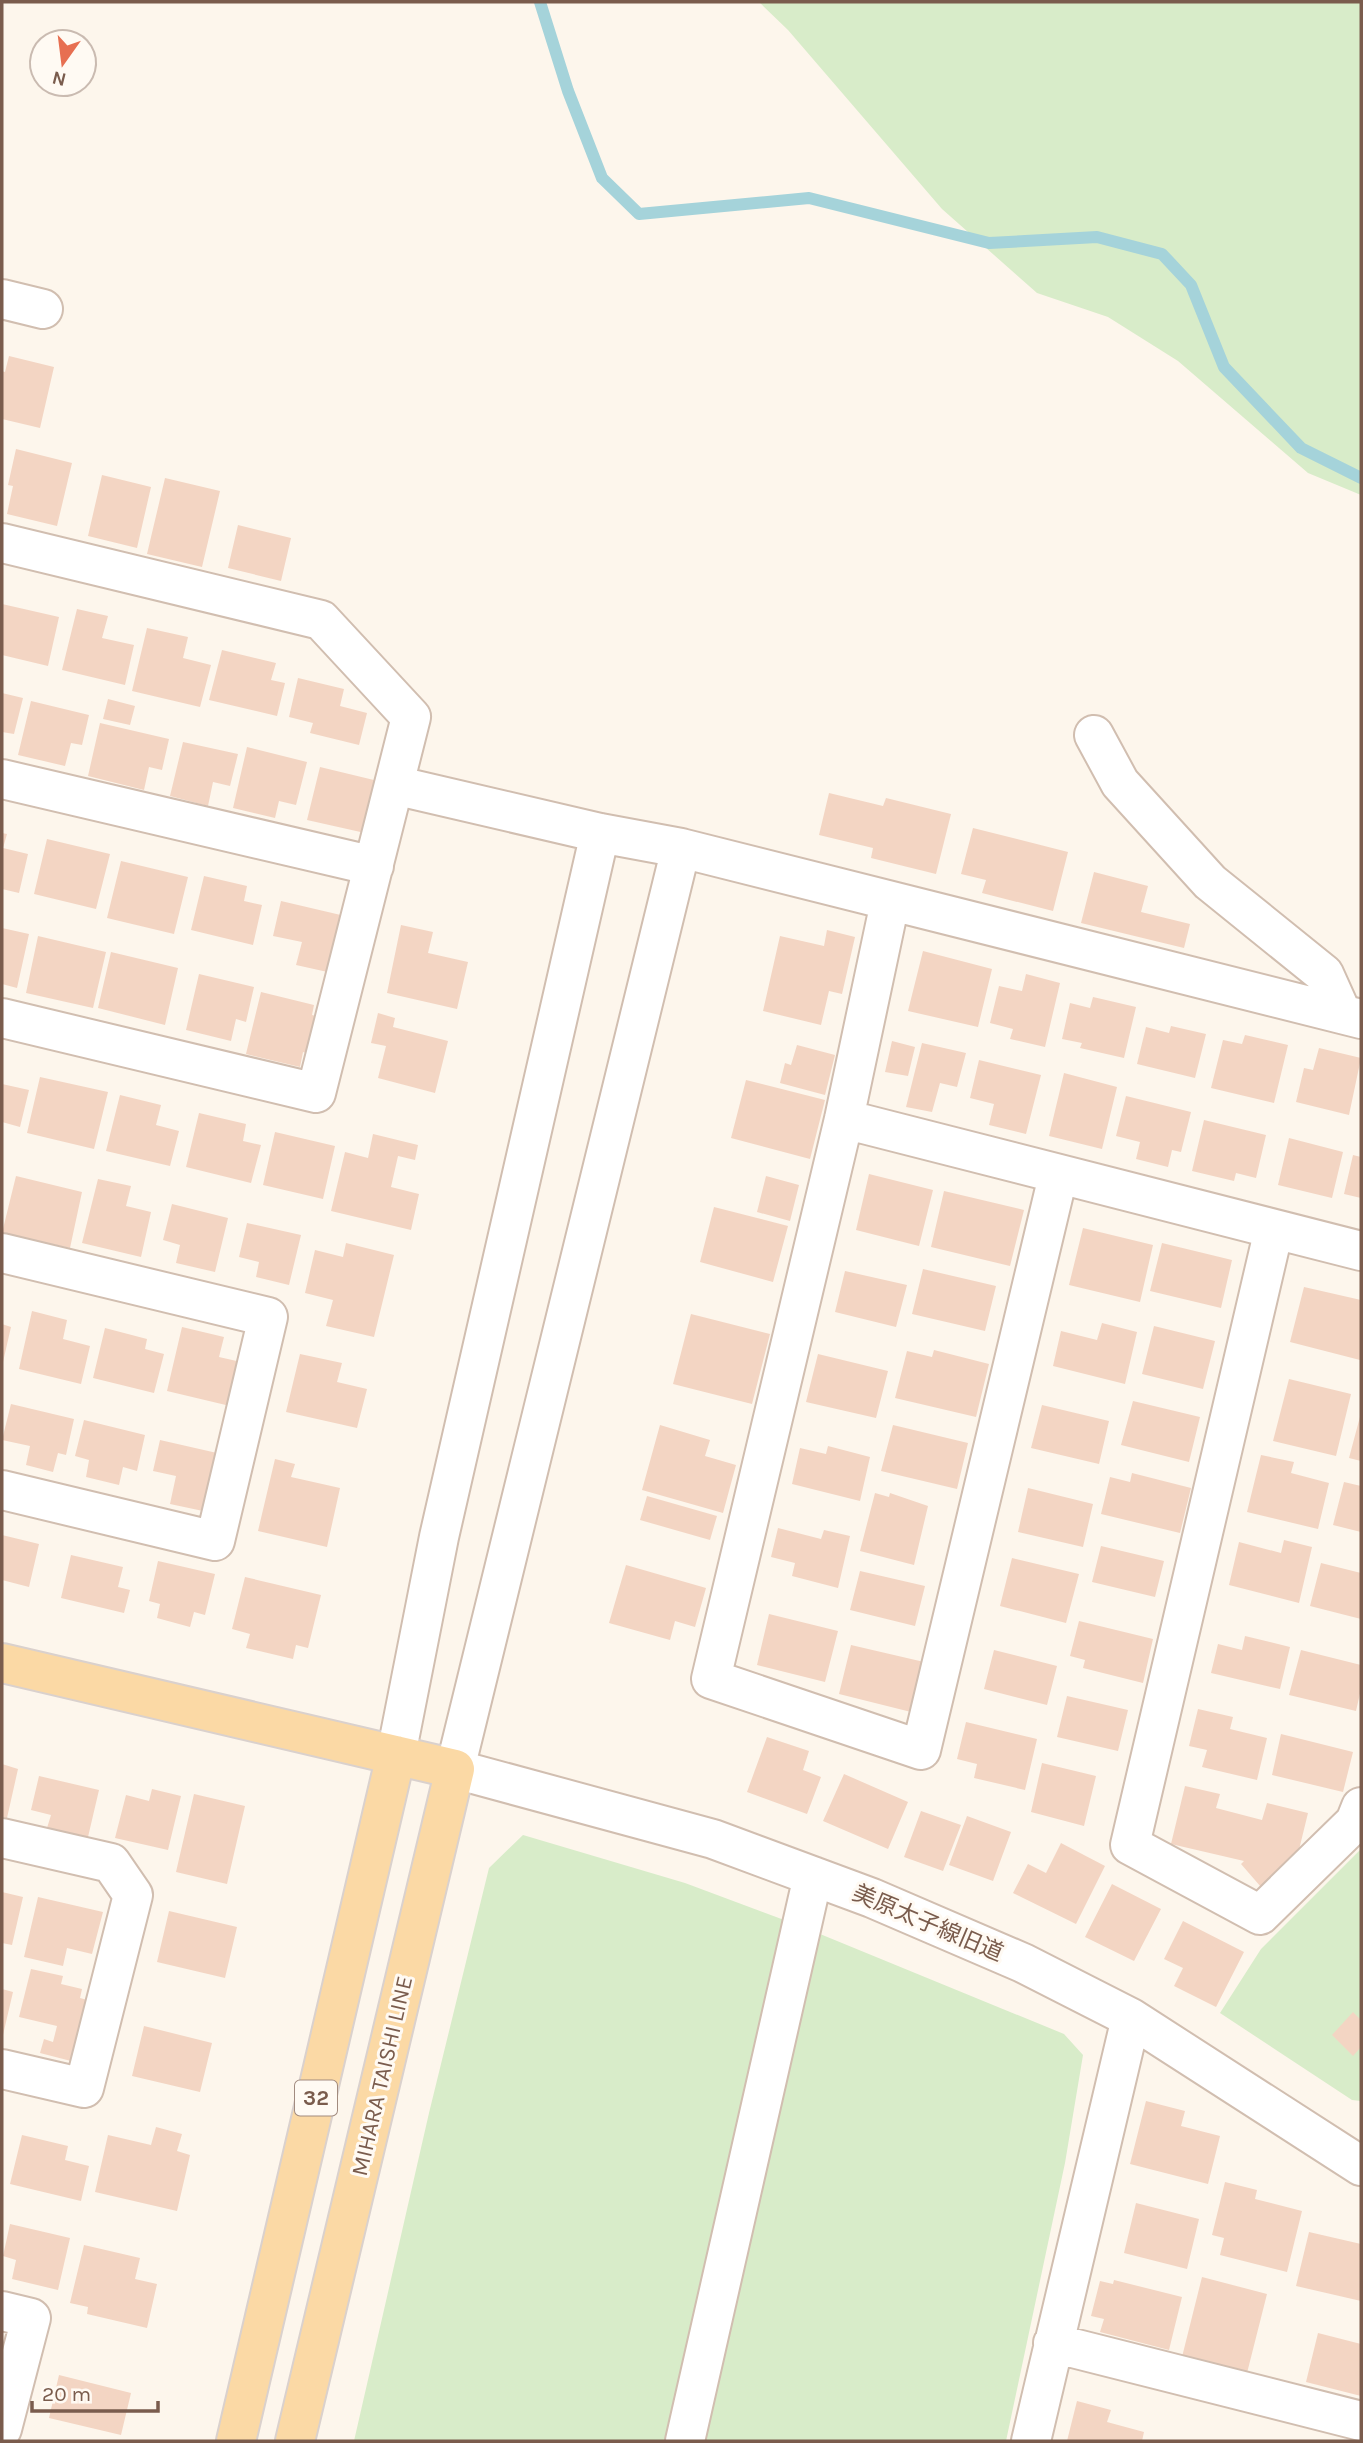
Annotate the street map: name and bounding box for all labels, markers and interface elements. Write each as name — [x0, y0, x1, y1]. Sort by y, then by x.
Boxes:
north arrow — [28, 28, 98, 98]
text: N — [50, 66, 68, 91]
street label: 美原太子線旧道 — [849, 1879, 1007, 1967]
street label: MIHARA TAISHI LINE — [346, 1973, 418, 2179]
road number: 32 — [295, 2080, 337, 2116]
scale bar — [32, 2370, 158, 2414]
text: 20 m — [42, 2382, 91, 2406]

